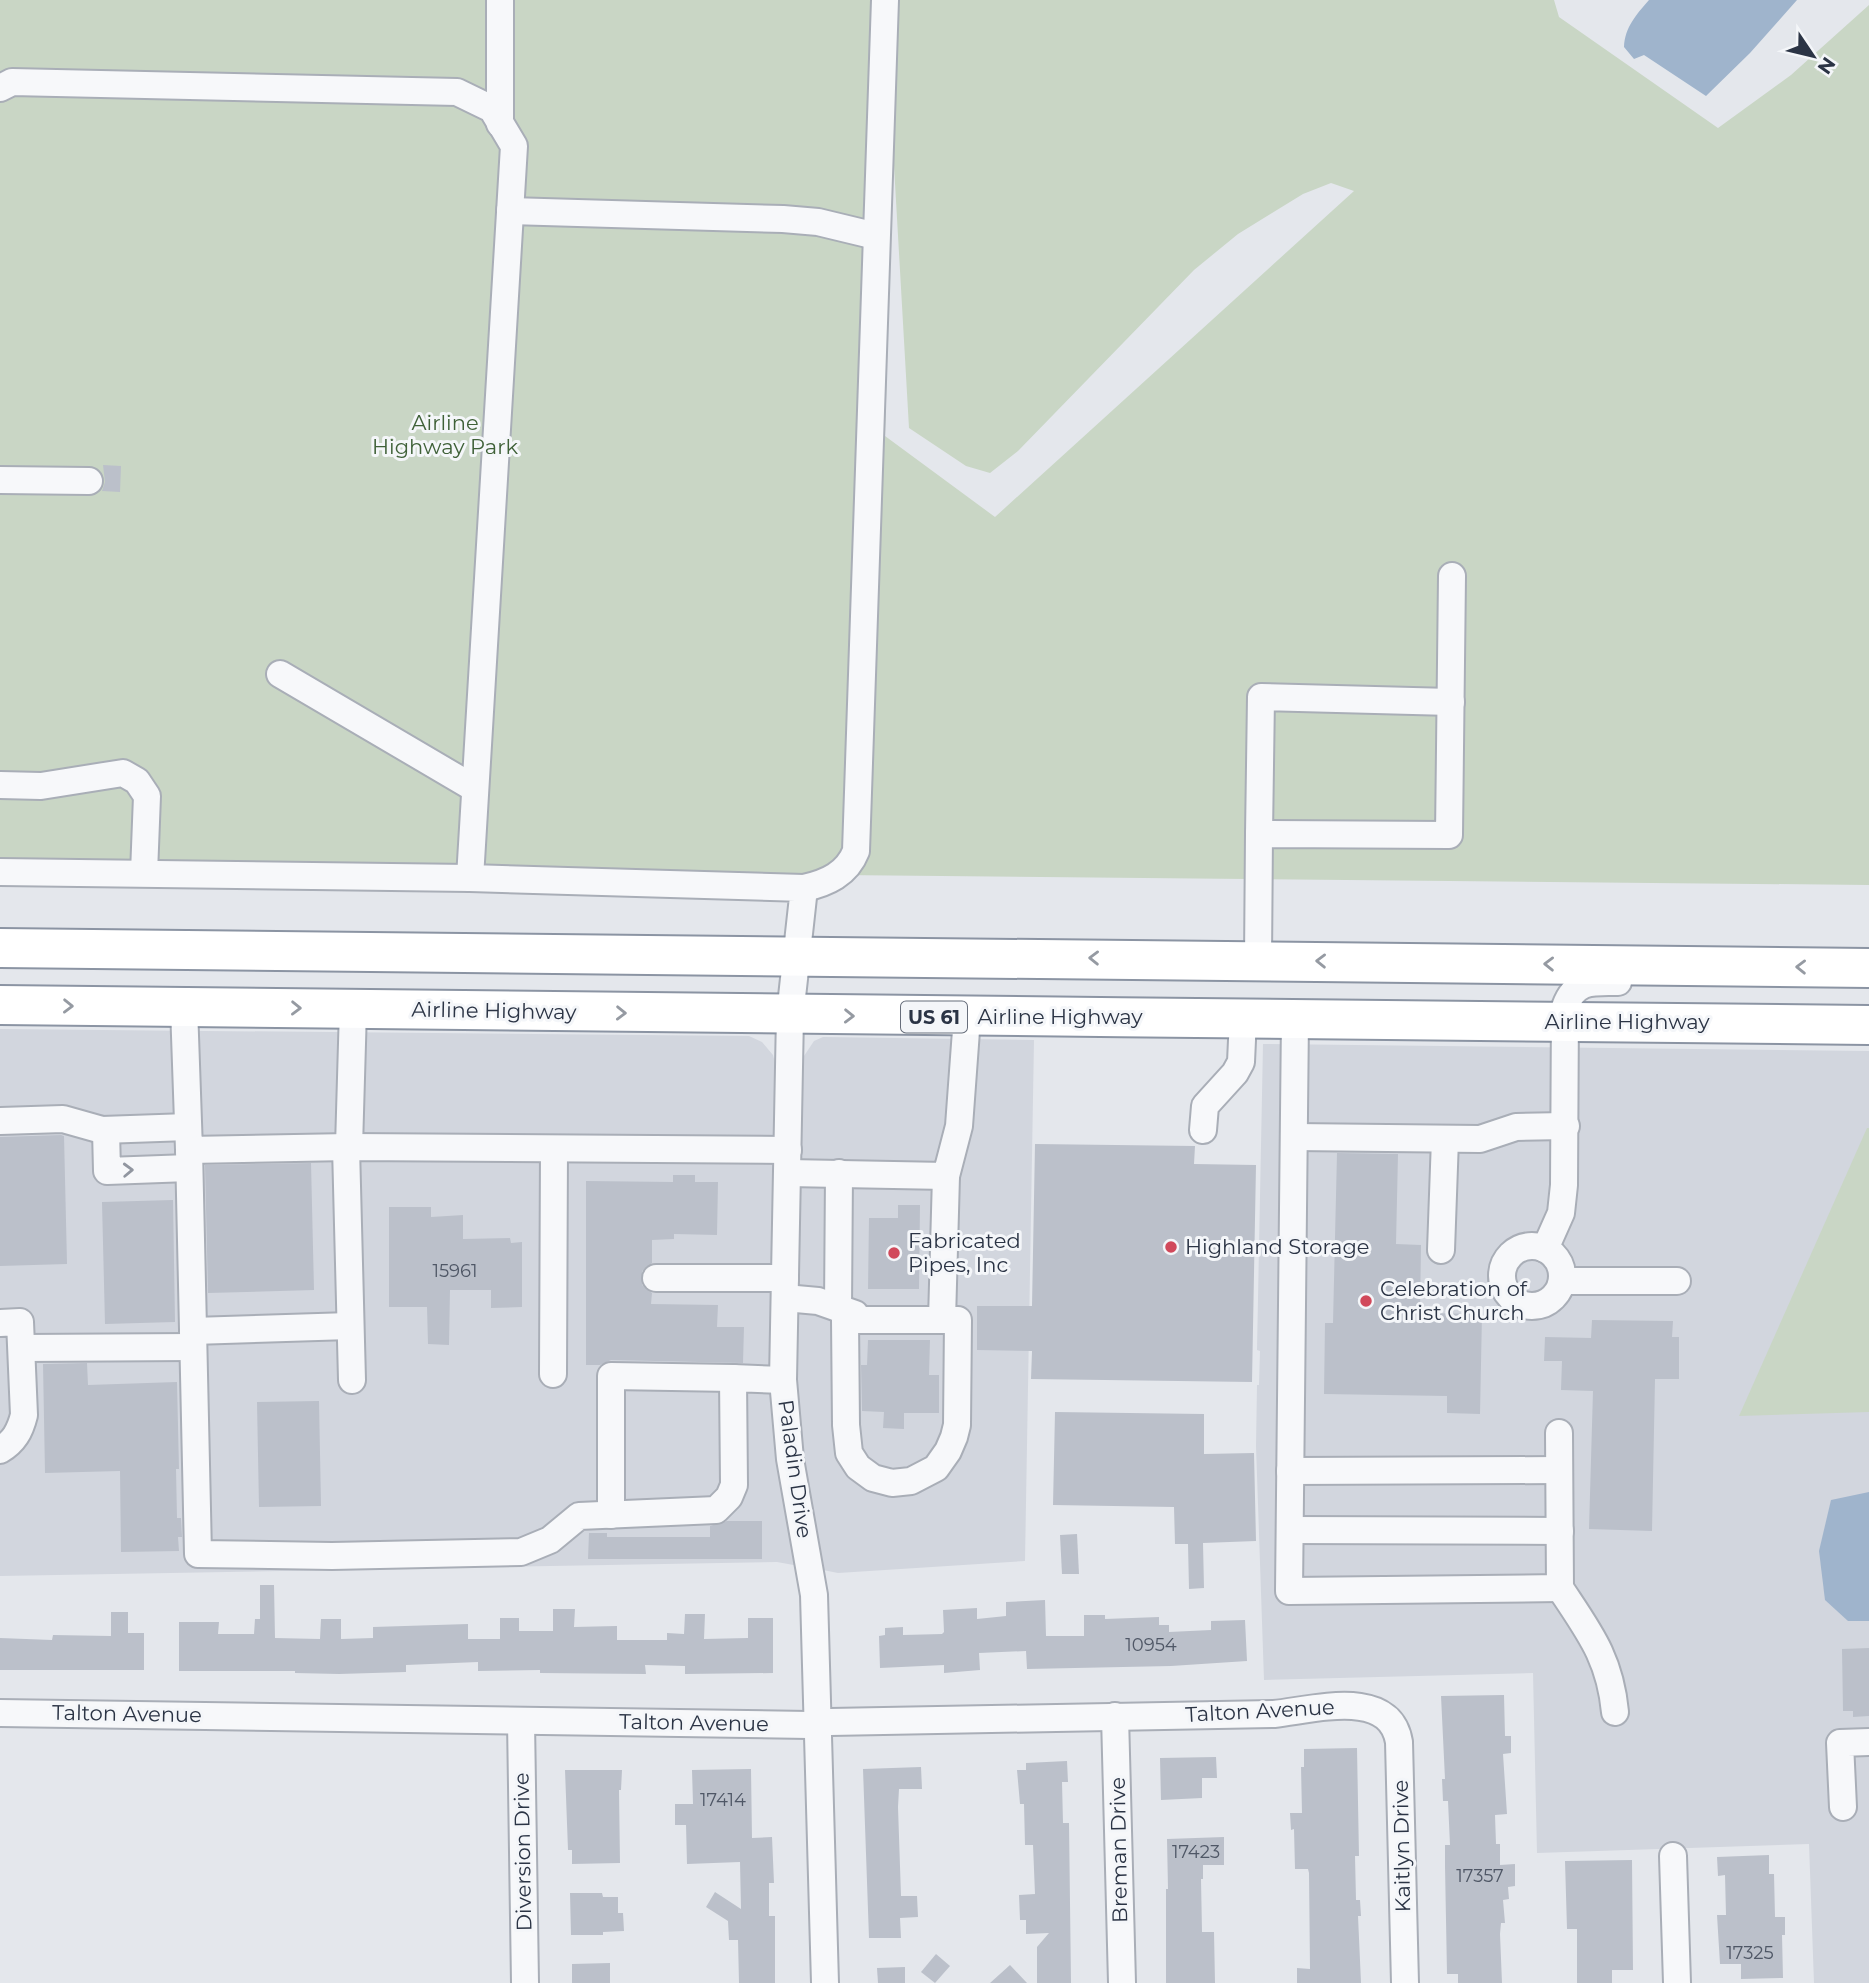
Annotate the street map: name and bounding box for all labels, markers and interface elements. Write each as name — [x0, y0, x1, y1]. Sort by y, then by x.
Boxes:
north arrow — [1778, 21, 1848, 91]
text: N — [1813, 53, 1840, 78]
park label: Airline Highway Park — [372, 410, 518, 459]
one-way arrow — [1088, 950, 1099, 966]
one-way arrow — [1316, 953, 1326, 969]
one-way arrow — [1543, 956, 1554, 972]
one-way arrow — [1795, 959, 1806, 975]
street label: Airline Highway — [411, 997, 577, 1024]
one-way arrow — [63, 998, 74, 1014]
one-way arrow — [291, 1000, 301, 1016]
road number: US 61 — [901, 1001, 967, 1032]
street label: Airline Highway — [977, 1004, 1143, 1029]
one-way arrow — [616, 1005, 627, 1020]
one-way arrow — [844, 1008, 854, 1024]
street label: Airline Highway — [1544, 1009, 1710, 1034]
one-way arrow — [122, 1163, 133, 1178]
place label: Fabricated Pipes, Inc — [908, 1228, 1021, 1277]
place label: Highland Storage — [1185, 1234, 1370, 1259]
marker: Highland Storage — [1163, 1239, 1179, 1255]
marker: Fabricated Pipes, Inc — [886, 1245, 902, 1261]
house number: 15961 — [432, 1260, 478, 1282]
place label: Celebration of Christ Church — [1380, 1276, 1528, 1325]
marker: Celebration of Christ Church — [1358, 1293, 1374, 1309]
street label: Paladin Drive — [773, 1398, 818, 1540]
house number: 10954 — [1125, 1634, 1177, 1656]
street label: Talton Avenue — [1185, 1694, 1335, 1727]
street label: Talton Avenue — [52, 1700, 202, 1727]
street label: Talton Avenue — [619, 1709, 769, 1736]
street label: Diversion Drive — [509, 1772, 536, 1932]
street label: Breman Drive — [1105, 1777, 1132, 1923]
street label: Kaitlyn Drive — [1388, 1779, 1415, 1913]
house number: 17414 — [700, 1789, 746, 1811]
house number: 17423 — [1172, 1841, 1220, 1863]
house number: 17357 — [1456, 1865, 1504, 1887]
house number: 17325 — [1726, 1942, 1774, 1964]

